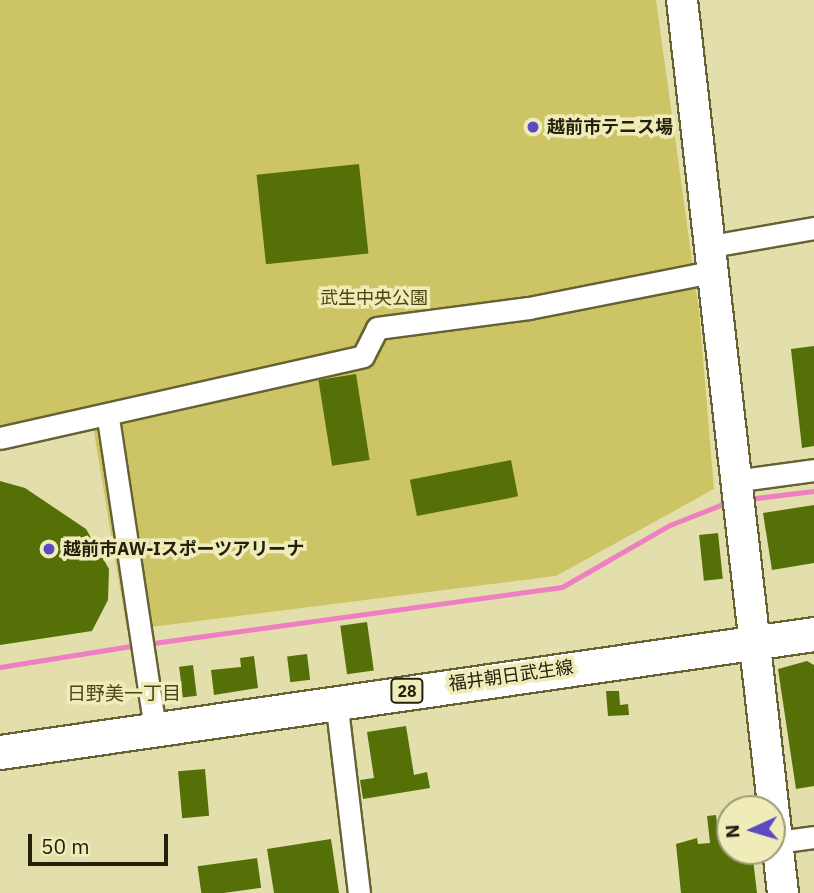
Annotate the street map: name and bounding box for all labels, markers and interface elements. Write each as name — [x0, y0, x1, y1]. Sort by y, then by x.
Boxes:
place label: 越前市テニス場 — [547, 116, 673, 138]
marker: 越前市テニス場 — [525, 119, 541, 135]
park label: 武生中央公園 — [320, 287, 428, 309]
place label: 越前市AW-Iスポーツアリーナ — [63, 538, 305, 560]
marker: 越前市AW-Iスポーツアリーナ — [41, 541, 57, 557]
street label: 福井朝日武生線 — [447, 657, 575, 695]
road number: 28 — [390, 678, 424, 704]
district label: 日野美一丁目 — [67, 683, 181, 705]
north arrow — [716, 795, 786, 865]
scale bar — [32, 820, 172, 864]
text: N — [720, 824, 744, 839]
text: 50 m — [41, 832, 90, 860]

